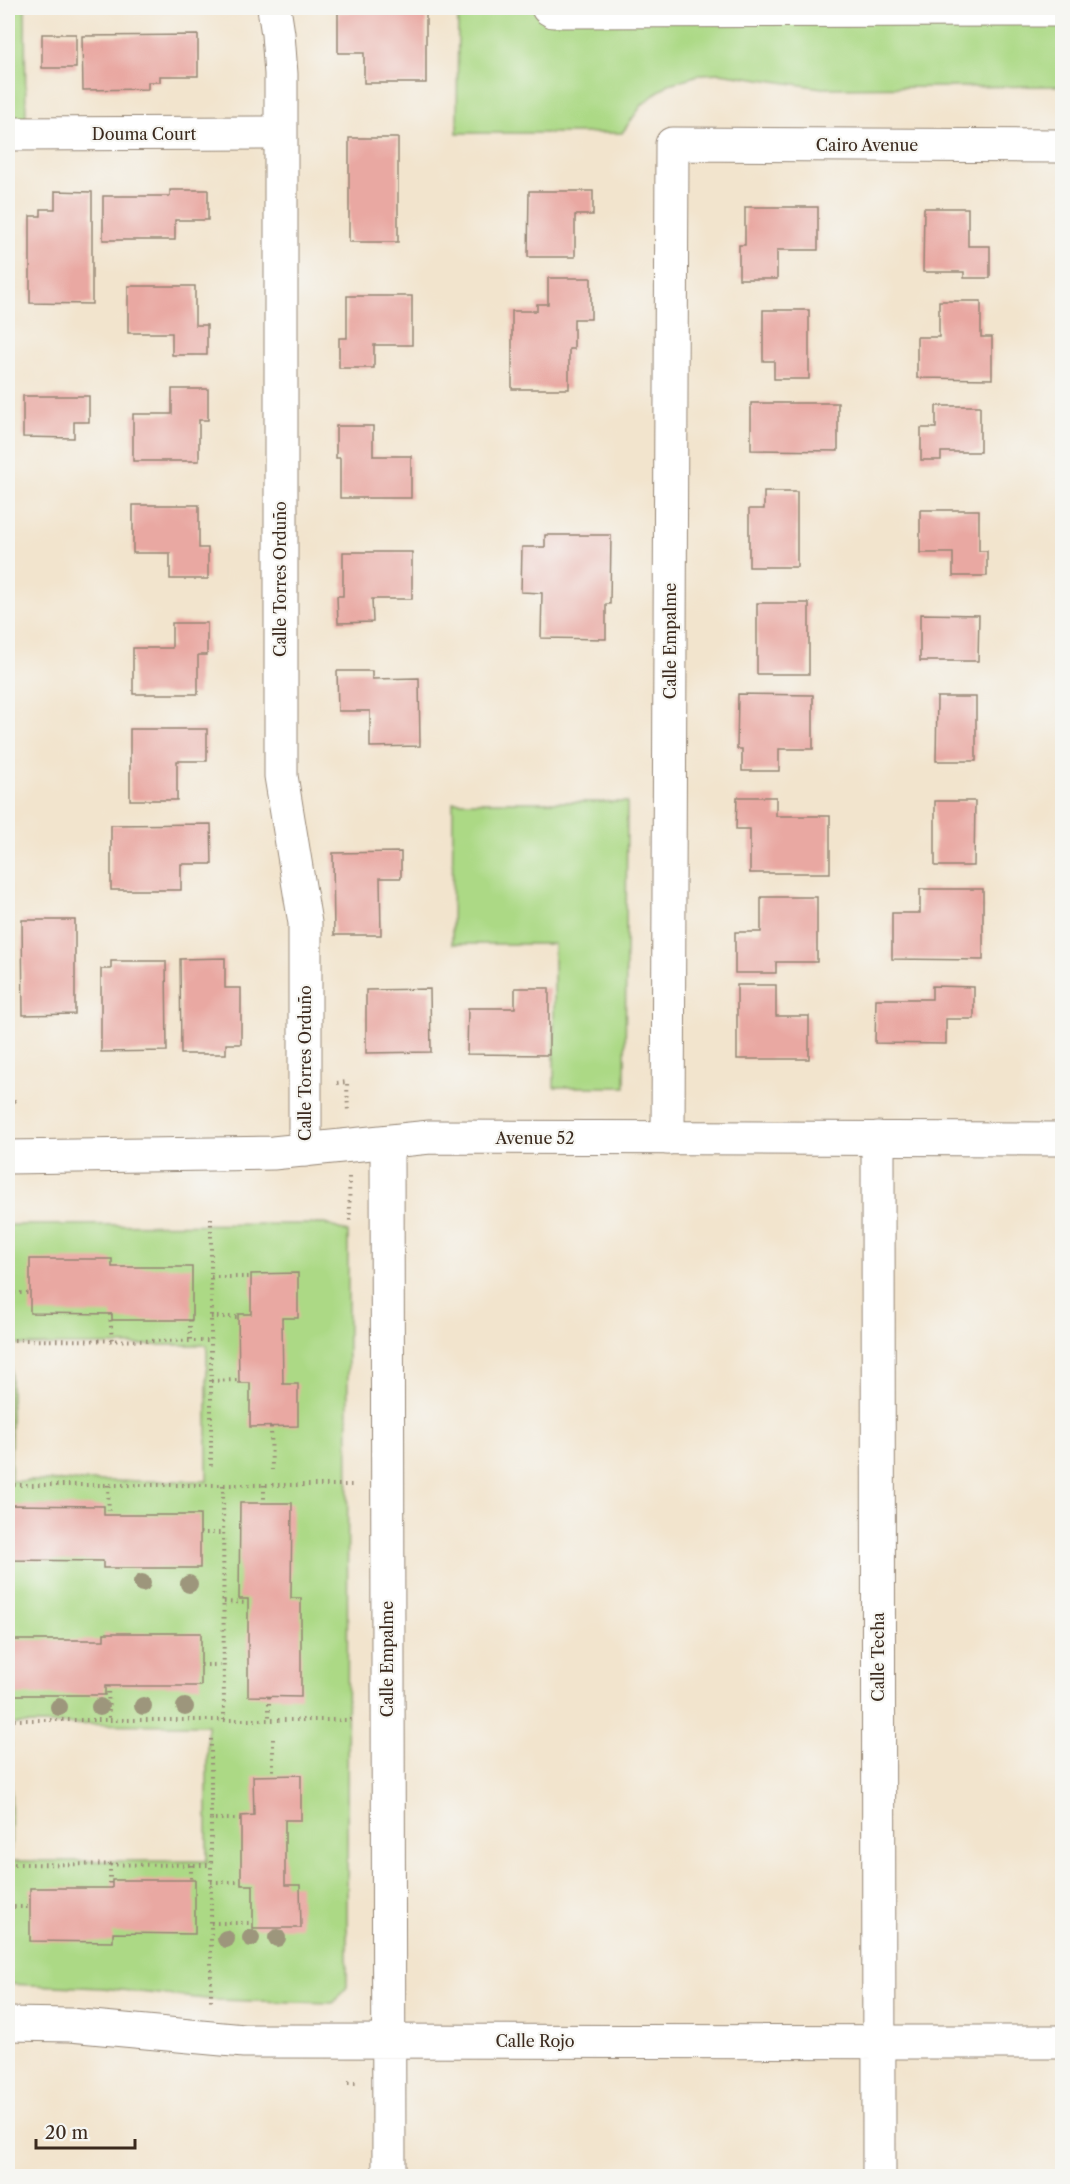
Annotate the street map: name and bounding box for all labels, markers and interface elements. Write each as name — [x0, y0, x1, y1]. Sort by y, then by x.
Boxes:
street label: Douma Court — [92, 124, 197, 144]
street label: Cairo Avenue — [816, 135, 918, 155]
street label: Calle Torres Orduño — [270, 501, 290, 657]
street label: Calle Empalme — [660, 583, 680, 699]
street label: Calle Torres Orduño — [295, 985, 315, 1141]
street label: Avenue 52 — [494, 1128, 575, 1148]
street label: Calle Empalme — [377, 1601, 397, 1717]
street label: Calle Techa — [868, 1612, 888, 1702]
street label: Calle Rojo — [495, 2031, 575, 2051]
scale bar — [36, 2112, 135, 2150]
text: 20 m — [45, 2122, 89, 2144]

